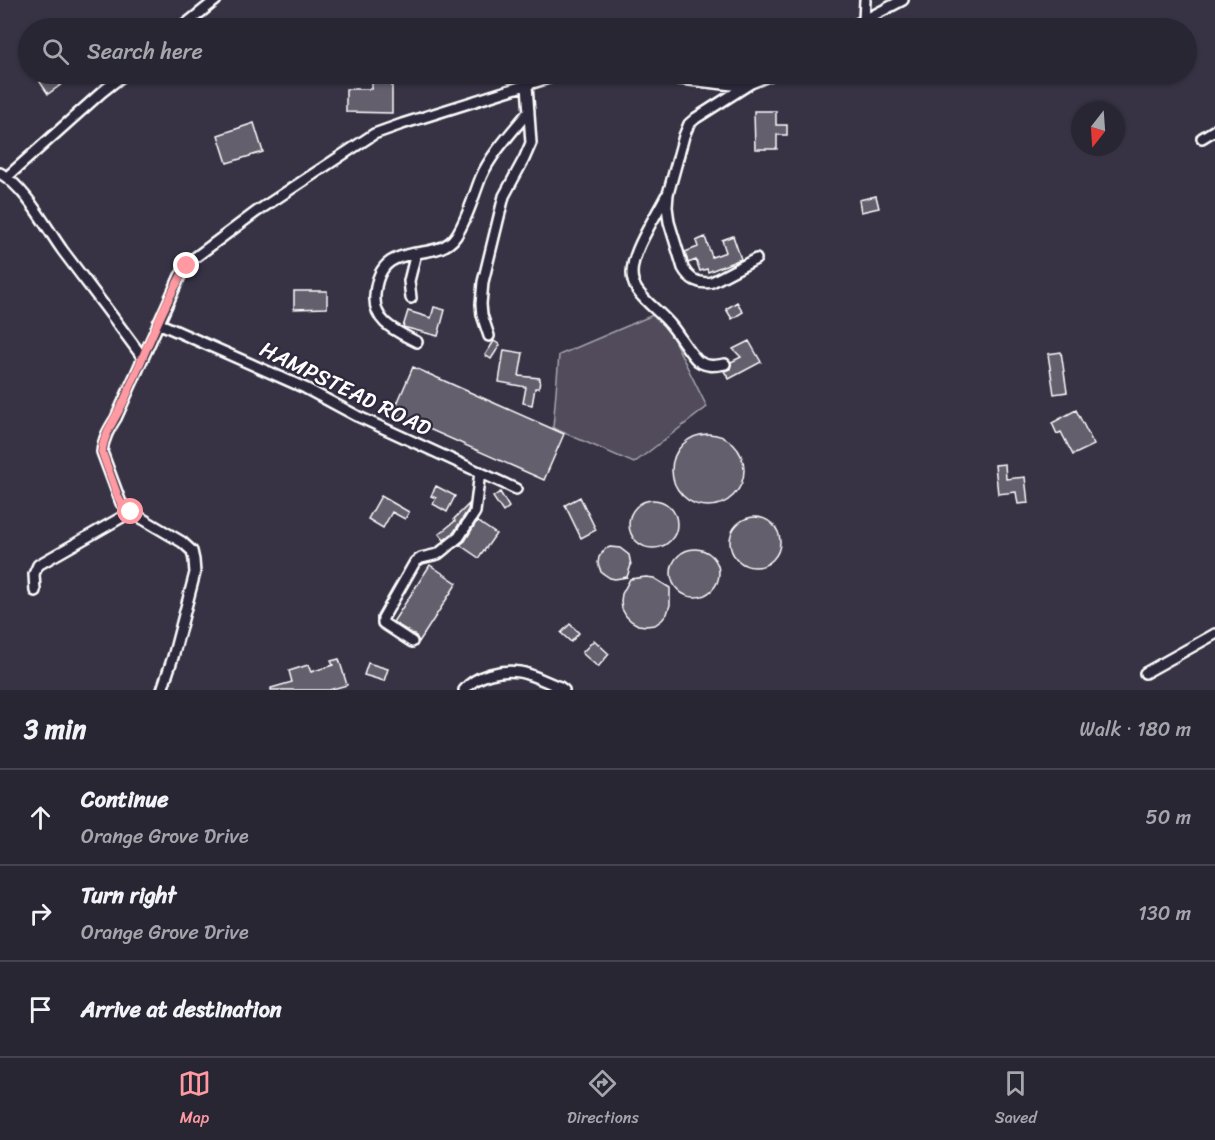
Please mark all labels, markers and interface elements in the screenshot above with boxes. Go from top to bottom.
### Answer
search box [18,18,1197,84]
text: Search here [87,32,203,71]
icon: search [39,35,72,68]
north arrow [1071,102,1125,156]
route end [173,252,199,278]
street label: HAMPSTEAD ROAD [253,330,439,447]
route start [117,498,143,524]
text: 3 min [24,706,86,752]
text: Walk · 180 m [1080,712,1191,747]
text: Continue [81,780,169,819]
text: 50 m [1146,800,1191,835]
icon: ahead [24,801,57,834]
text: Orange Grove Drive [81,819,249,854]
text: Turn right [81,876,176,915]
text: 130 m [1138,896,1191,931]
icon: right [24,897,57,930]
text: Orange Grove Drive [81,915,249,950]
text: Arrive at destination [81,990,282,1029]
icon: arrive [24,993,57,1026]
tab: Map [178,1067,211,1132]
tab: Directions [567,1067,639,1132]
tab: Saved [995,1067,1037,1132]

